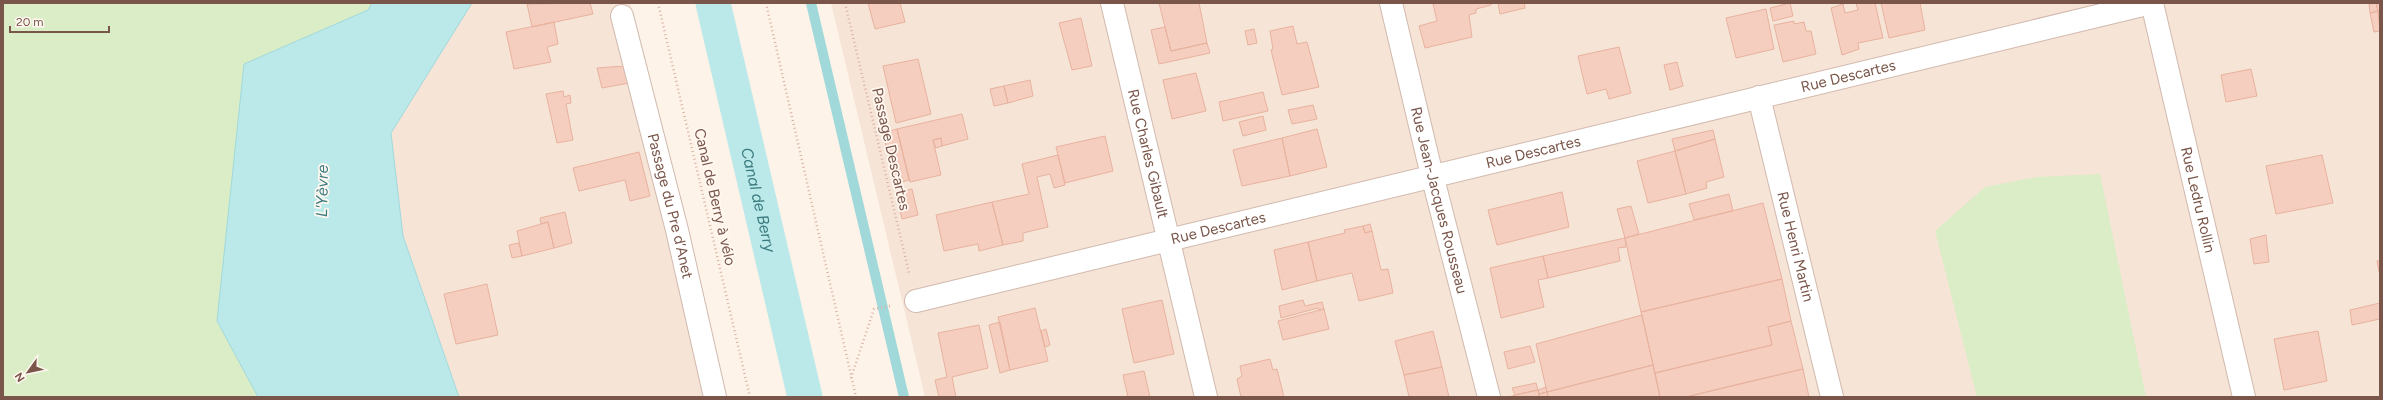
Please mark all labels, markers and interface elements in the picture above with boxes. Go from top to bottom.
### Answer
scale bar [10,8,109,34]
text: 20 m [16,15,44,29]
street label: Rue Descartes [1799,56,1897,96]
street label: Passage Descartes [868,86,914,212]
street label: Rue Charles Gibault [1124,87,1172,221]
street label: Rue Jean-Jacques Rousseau [1407,105,1471,296]
street label: Canal de Berry à vélo [690,127,740,268]
street label: Passage du Pre d’Anet [644,131,697,281]
street label: Rue Descartes [1484,132,1583,172]
street label: Rue Ledru Rollin [2177,145,2219,254]
water label: Canal de Berry [738,146,780,254]
water label: L'Yèvre [312,164,332,217]
street label: Rue Henri Martin [1773,190,1817,304]
street label: Rue Descartes [1169,208,1268,248]
north arrow [8,352,48,392]
text: N [12,370,28,384]

